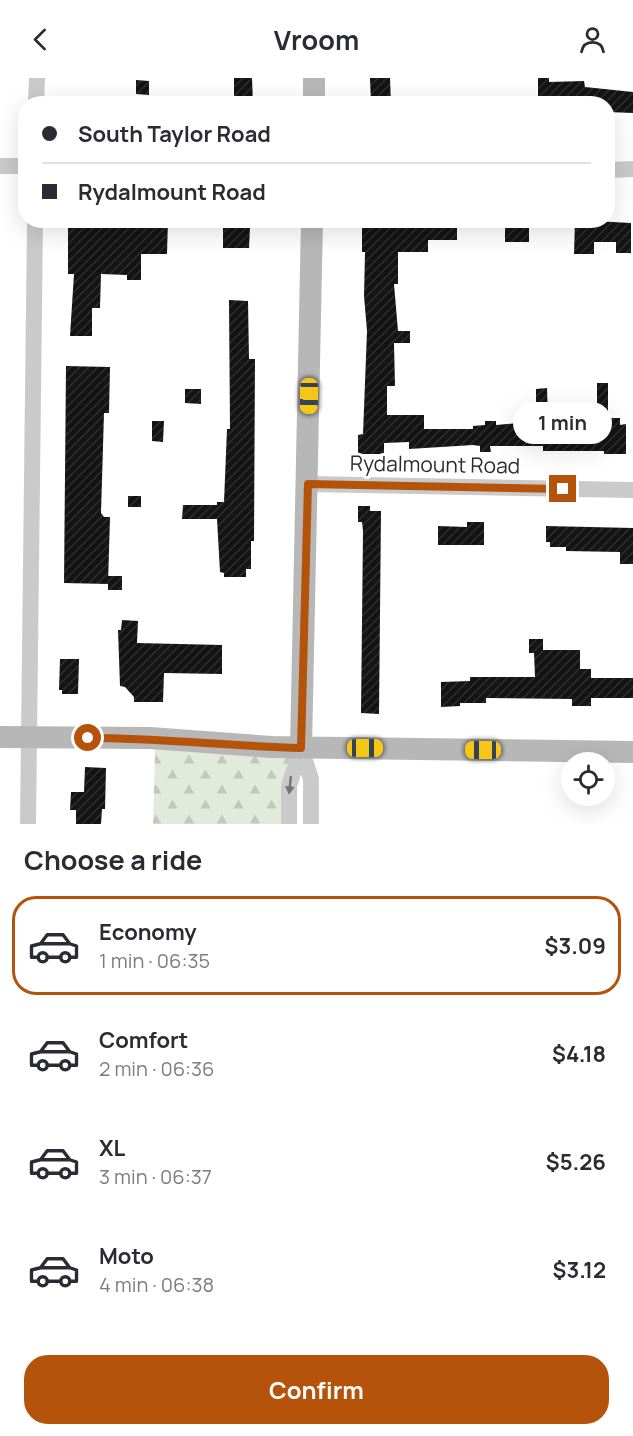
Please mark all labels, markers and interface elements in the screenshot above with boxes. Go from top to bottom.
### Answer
text: Vroom [274,21,359,58]
icon: back [24,23,57,56]
icon: person [576,23,609,56]
text: South Taylor Road [78,119,271,149]
text: Rydalmount Road [78,177,266,207]
car [300,378,318,414]
callout: 1 min [514,402,612,444]
text: 1 min [538,409,587,436]
street label: Rydalmount Road [350,449,520,479]
route end [549,475,576,502]
route start [74,724,101,751]
car [347,739,383,757]
car [465,741,501,759]
map controls [561,752,615,806]
button: locate [561,752,615,806]
one-way arrow [285,775,294,794]
text: Choose a ride [24,841,202,878]
text: Economy [99,917,197,947]
icon: car [27,919,81,973]
text: $3.09 [545,931,606,961]
text: 1 min · 06:35 [99,947,210,974]
text: Comfort [99,1025,188,1055]
icon: car [27,1027,81,1081]
text: $4.18 [552,1039,606,1069]
text: 2 min · 06:36 [99,1055,215,1082]
text: XL [99,1133,125,1163]
icon: car [27,1135,81,1189]
text: $5.26 [546,1147,606,1177]
text: 3 min · 06:37 [99,1163,212,1190]
text: Moto [99,1241,154,1271]
icon: car [27,1243,81,1297]
text: $3.12 [553,1255,606,1285]
text: 4 min · 06:38 [99,1271,214,1298]
button: Confirm [24,1355,609,1424]

